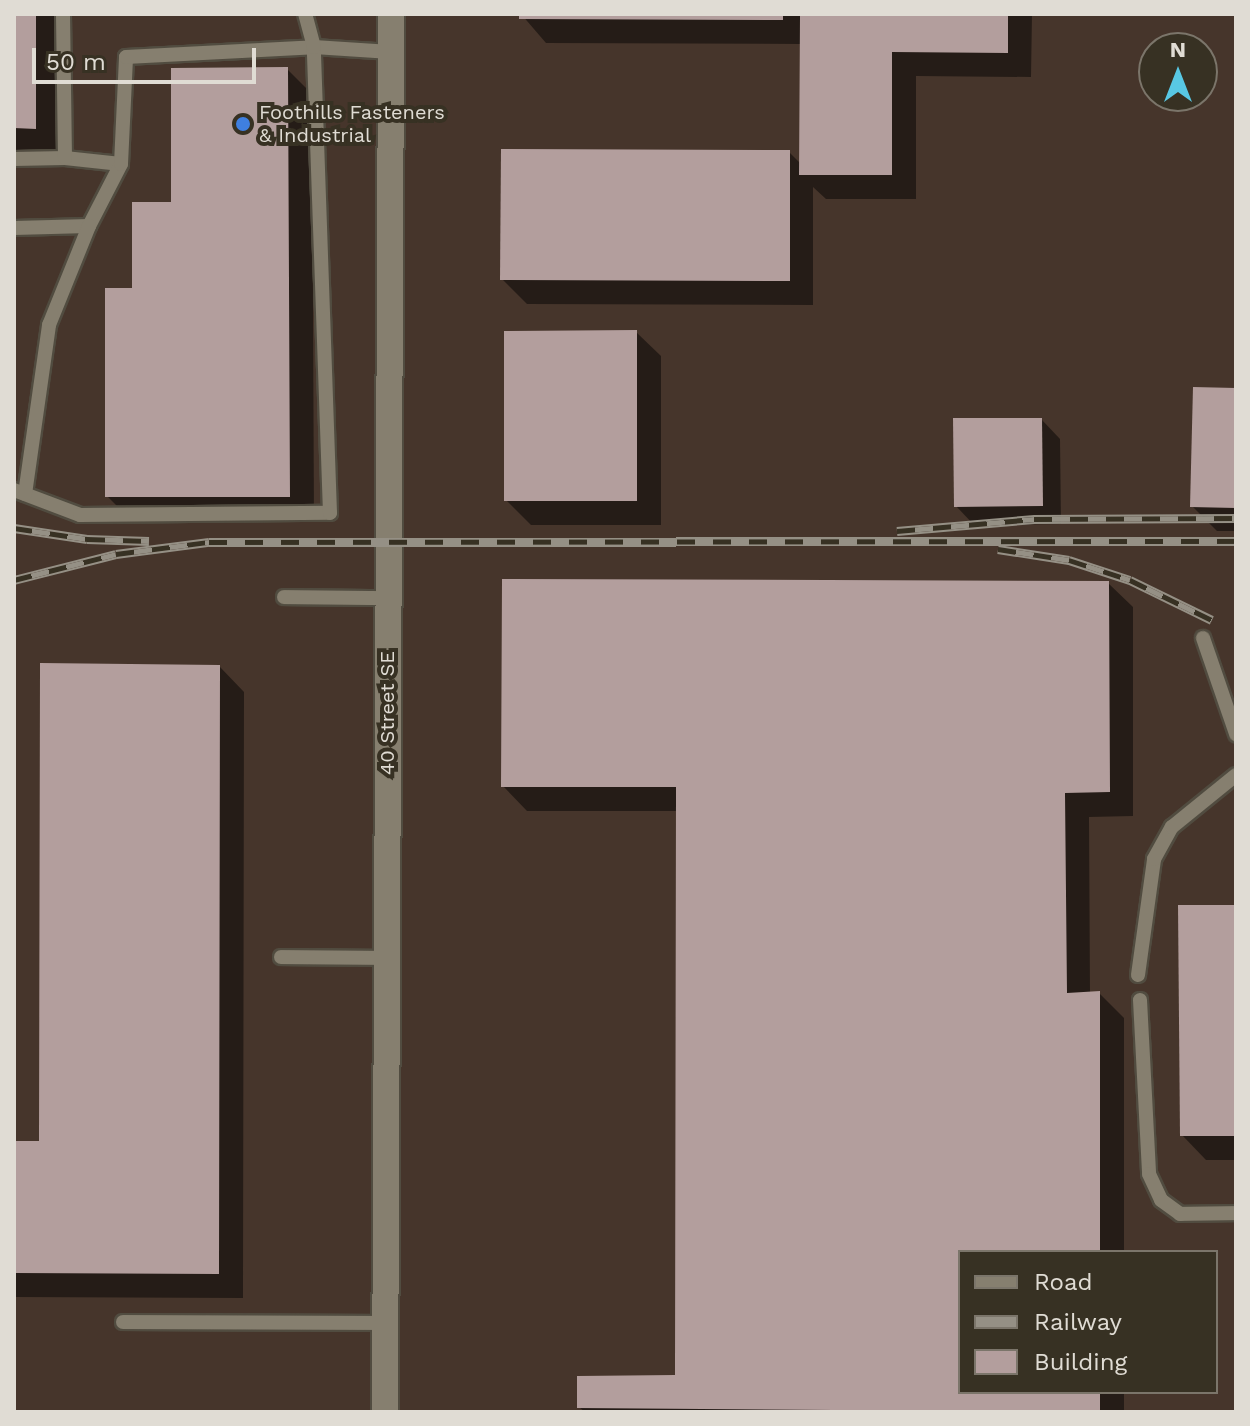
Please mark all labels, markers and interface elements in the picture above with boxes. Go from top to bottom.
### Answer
scale bar [36,32,260,82]
north arrow [1138,32,1218,112]
text: N [1170,37,1186,62]
text: 50 m [46,48,106,76]
place label: Foothills Fasteners & Industrial [259,100,445,147]
marker: Foothills Fasteners & Industrial [234,115,252,133]
street label: 40 Street SE [375,651,399,775]
legend [958,1250,1218,1394]
text: Road [1034,1268,1093,1296]
text: Railway [1034,1308,1122,1336]
text: Building [1034,1348,1127,1376]

